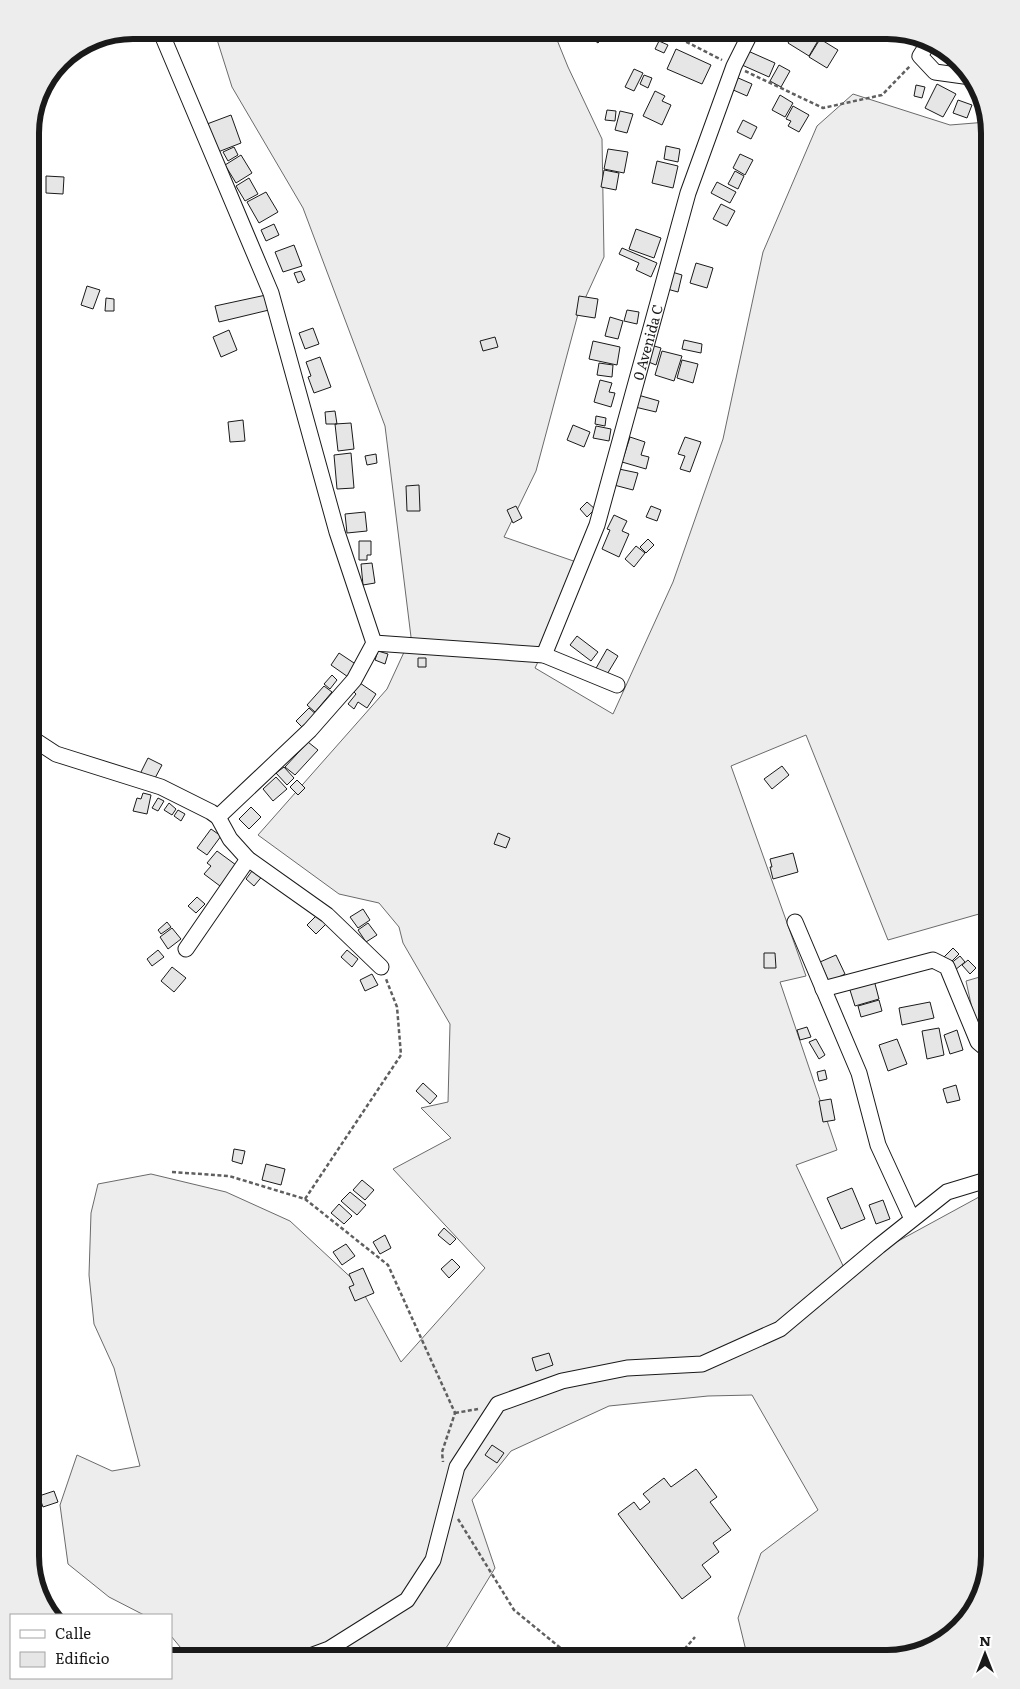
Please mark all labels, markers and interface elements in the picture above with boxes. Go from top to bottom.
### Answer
street label: 0 Avenida C [627,302,667,382]
legend [10,1614,172,1679]
text: Calle [55,1621,91,1644]
north arrow [960,1629,1010,1679]
text: N [979,1630,991,1650]
text: Edificio [55,1646,110,1669]

